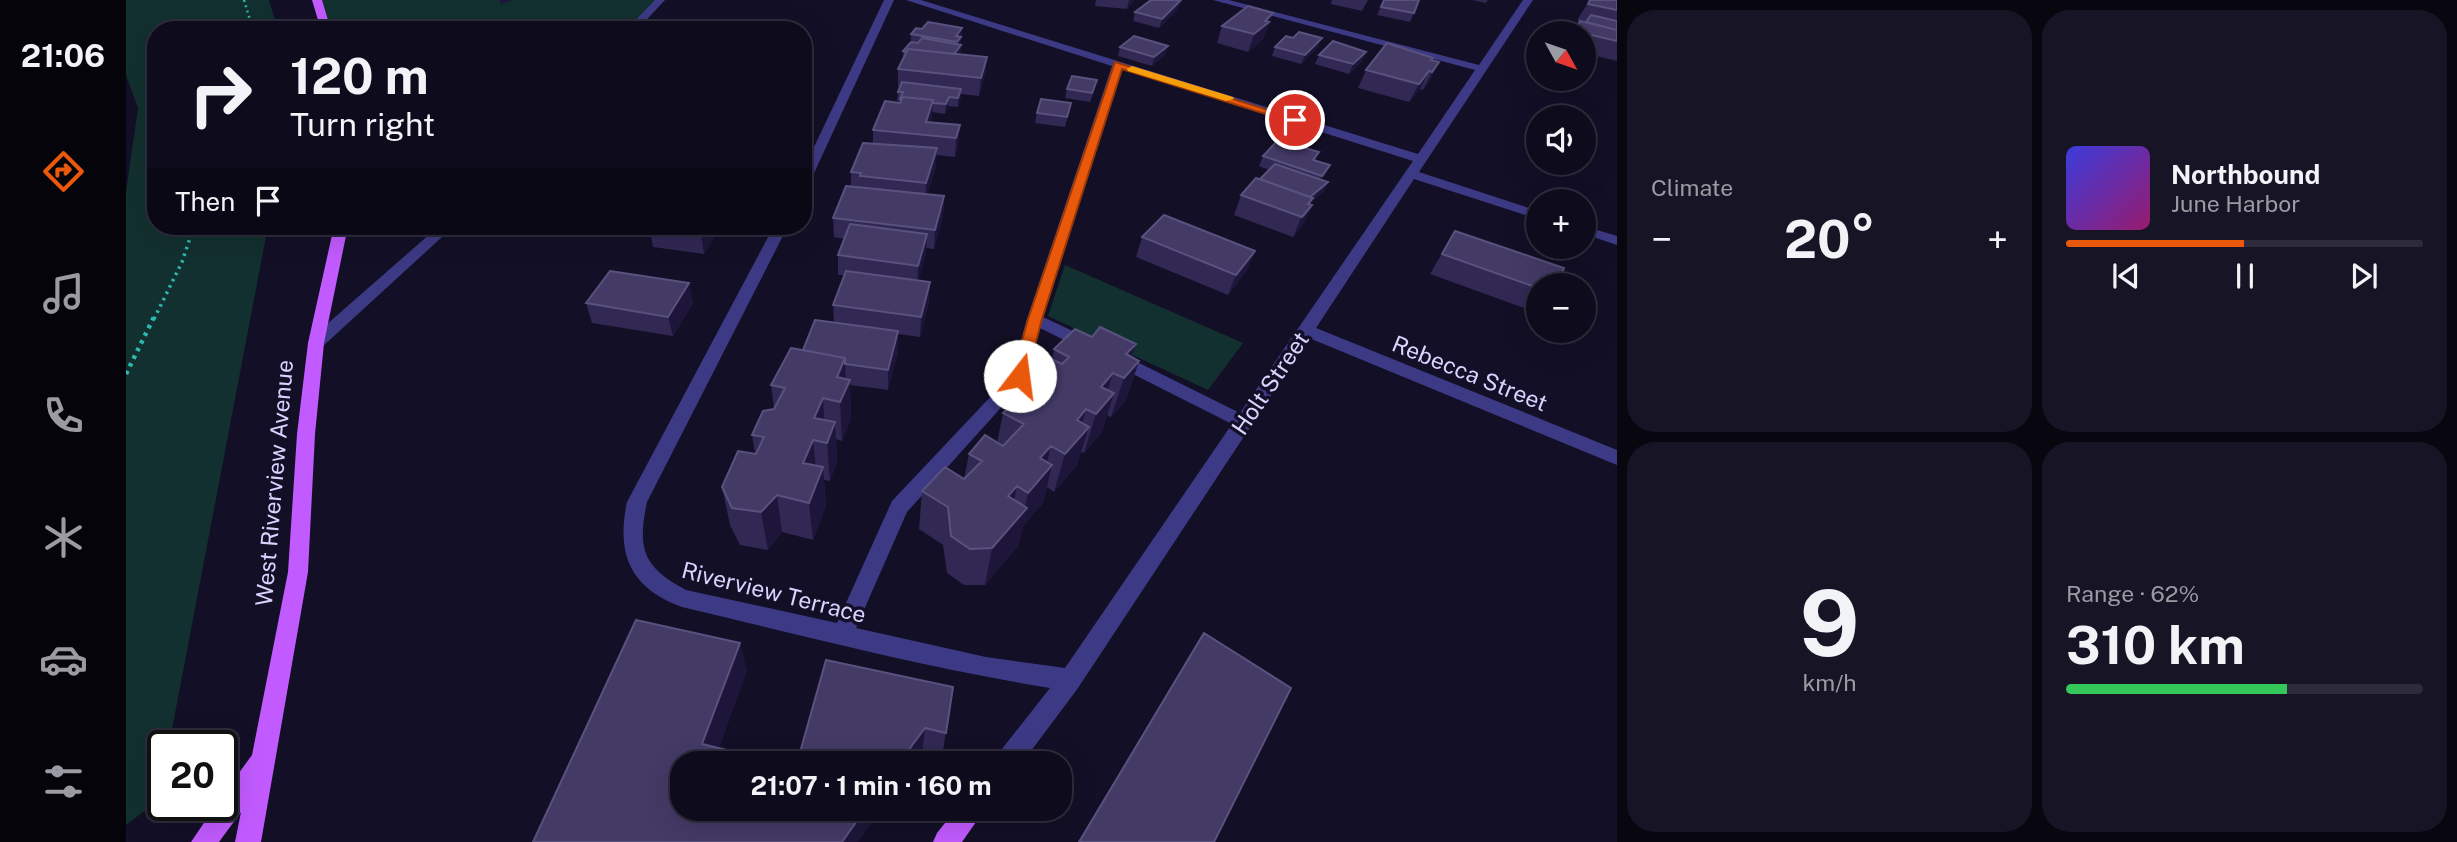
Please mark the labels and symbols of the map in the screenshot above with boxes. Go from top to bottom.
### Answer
north arrow [1526,21,1596,91]
pin [1265,90,1325,150]
street label: Holt Street [1226,326,1314,440]
street label: Rebecca Street [1388,330,1552,416]
position arrow [983,339,1057,413]
street label: West Riverview Avenue [250,359,298,607]
street label: Riverview Terrace [679,556,869,628]
speed limit sign: 20 [147,730,238,821]

